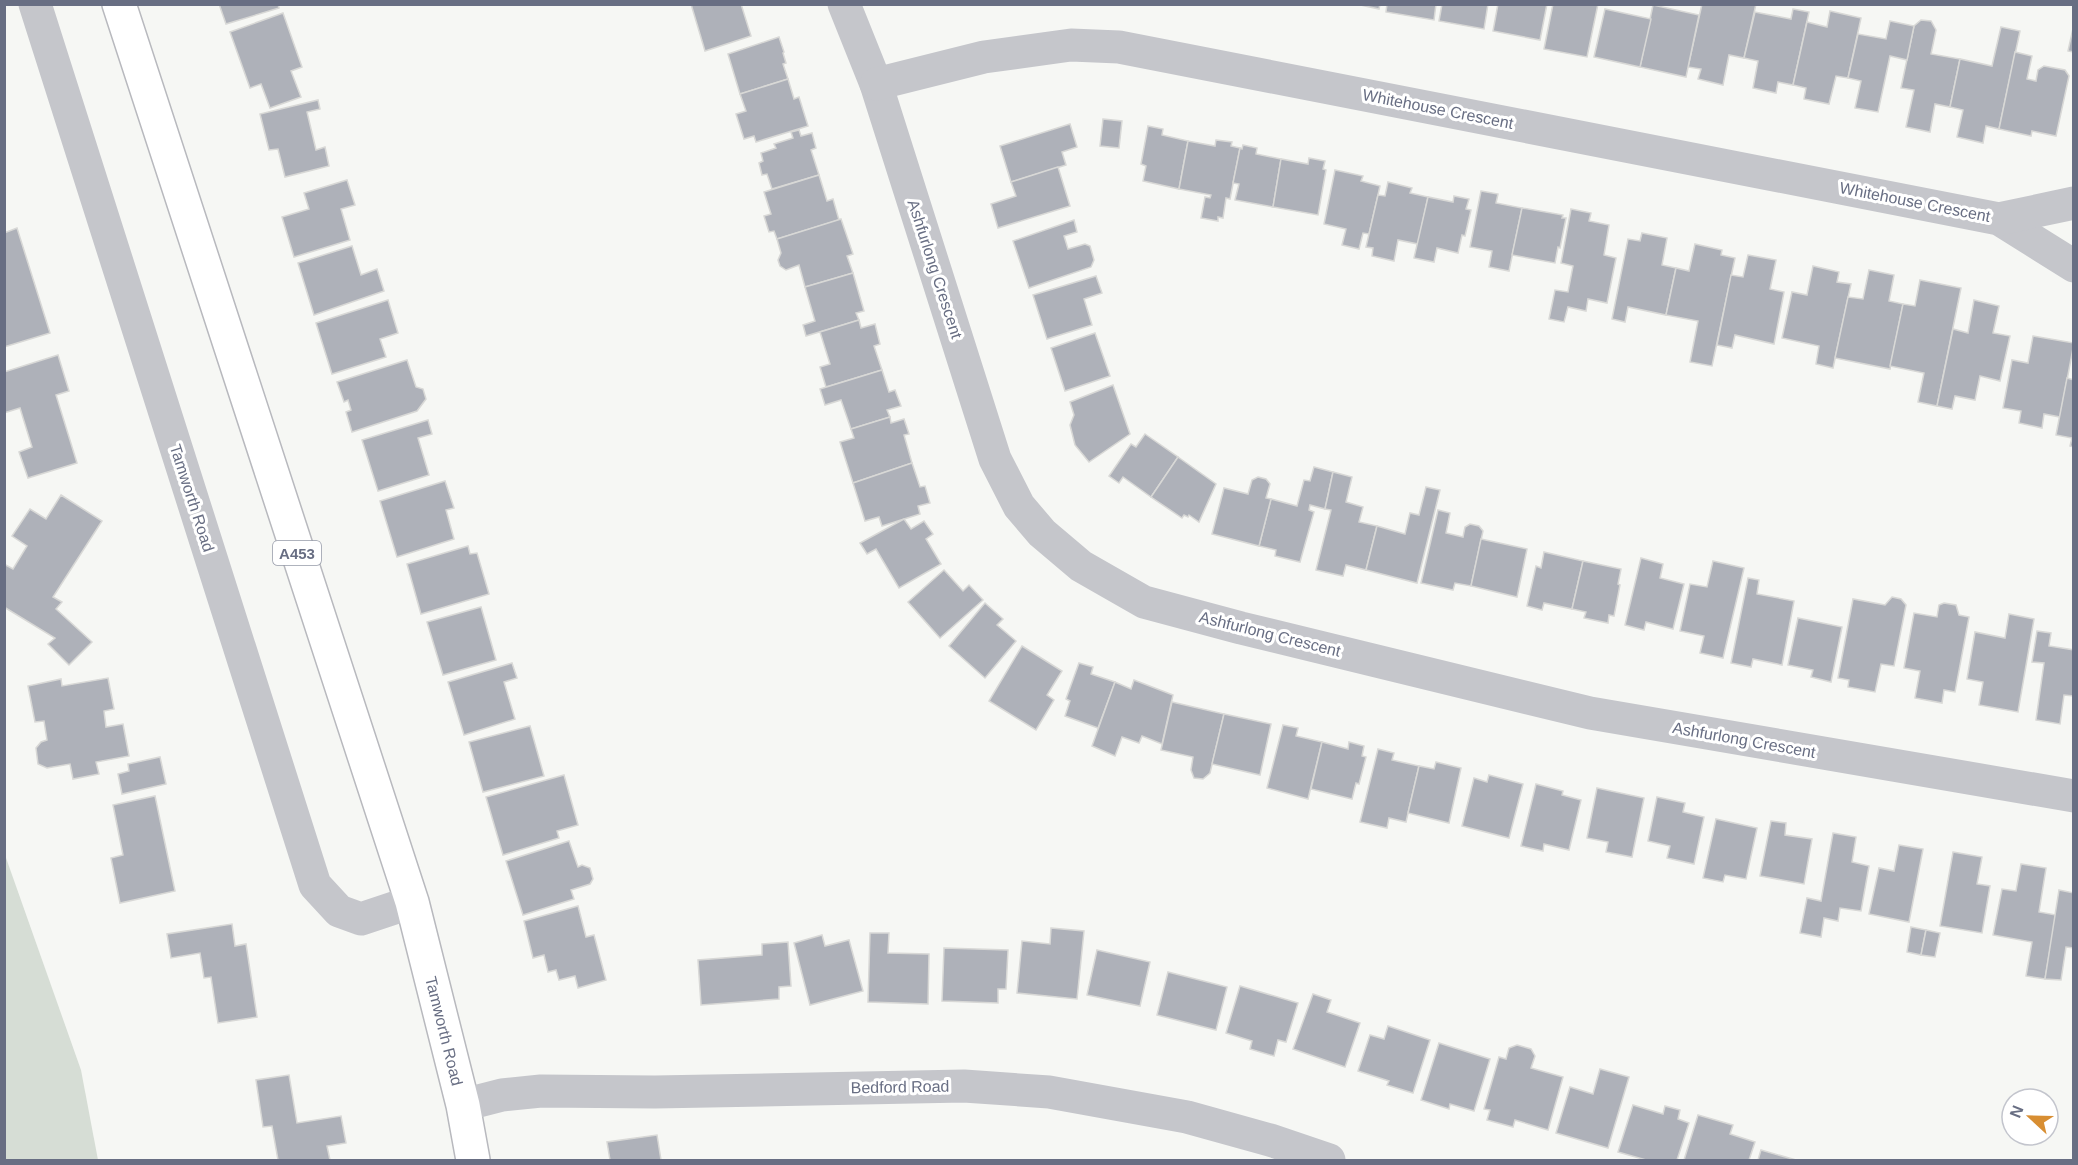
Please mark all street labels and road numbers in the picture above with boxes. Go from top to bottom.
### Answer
street label: Whitehouse Crescent [1361,86,1515,132]
street label: Whitehouse Crescent [1838,179,1992,225]
street label: Ashfurlong Crescent [905,197,966,341]
street label: Tamworth Road [167,442,217,554]
road number: A453 [273,541,321,565]
street label: Ashfurlong Crescent [1198,608,1343,660]
street label: Ashfurlong Crescent [1671,719,1817,761]
street label: Tamworth Road [422,975,466,1087]
street label: Bedford Road [850,1078,950,1096]

